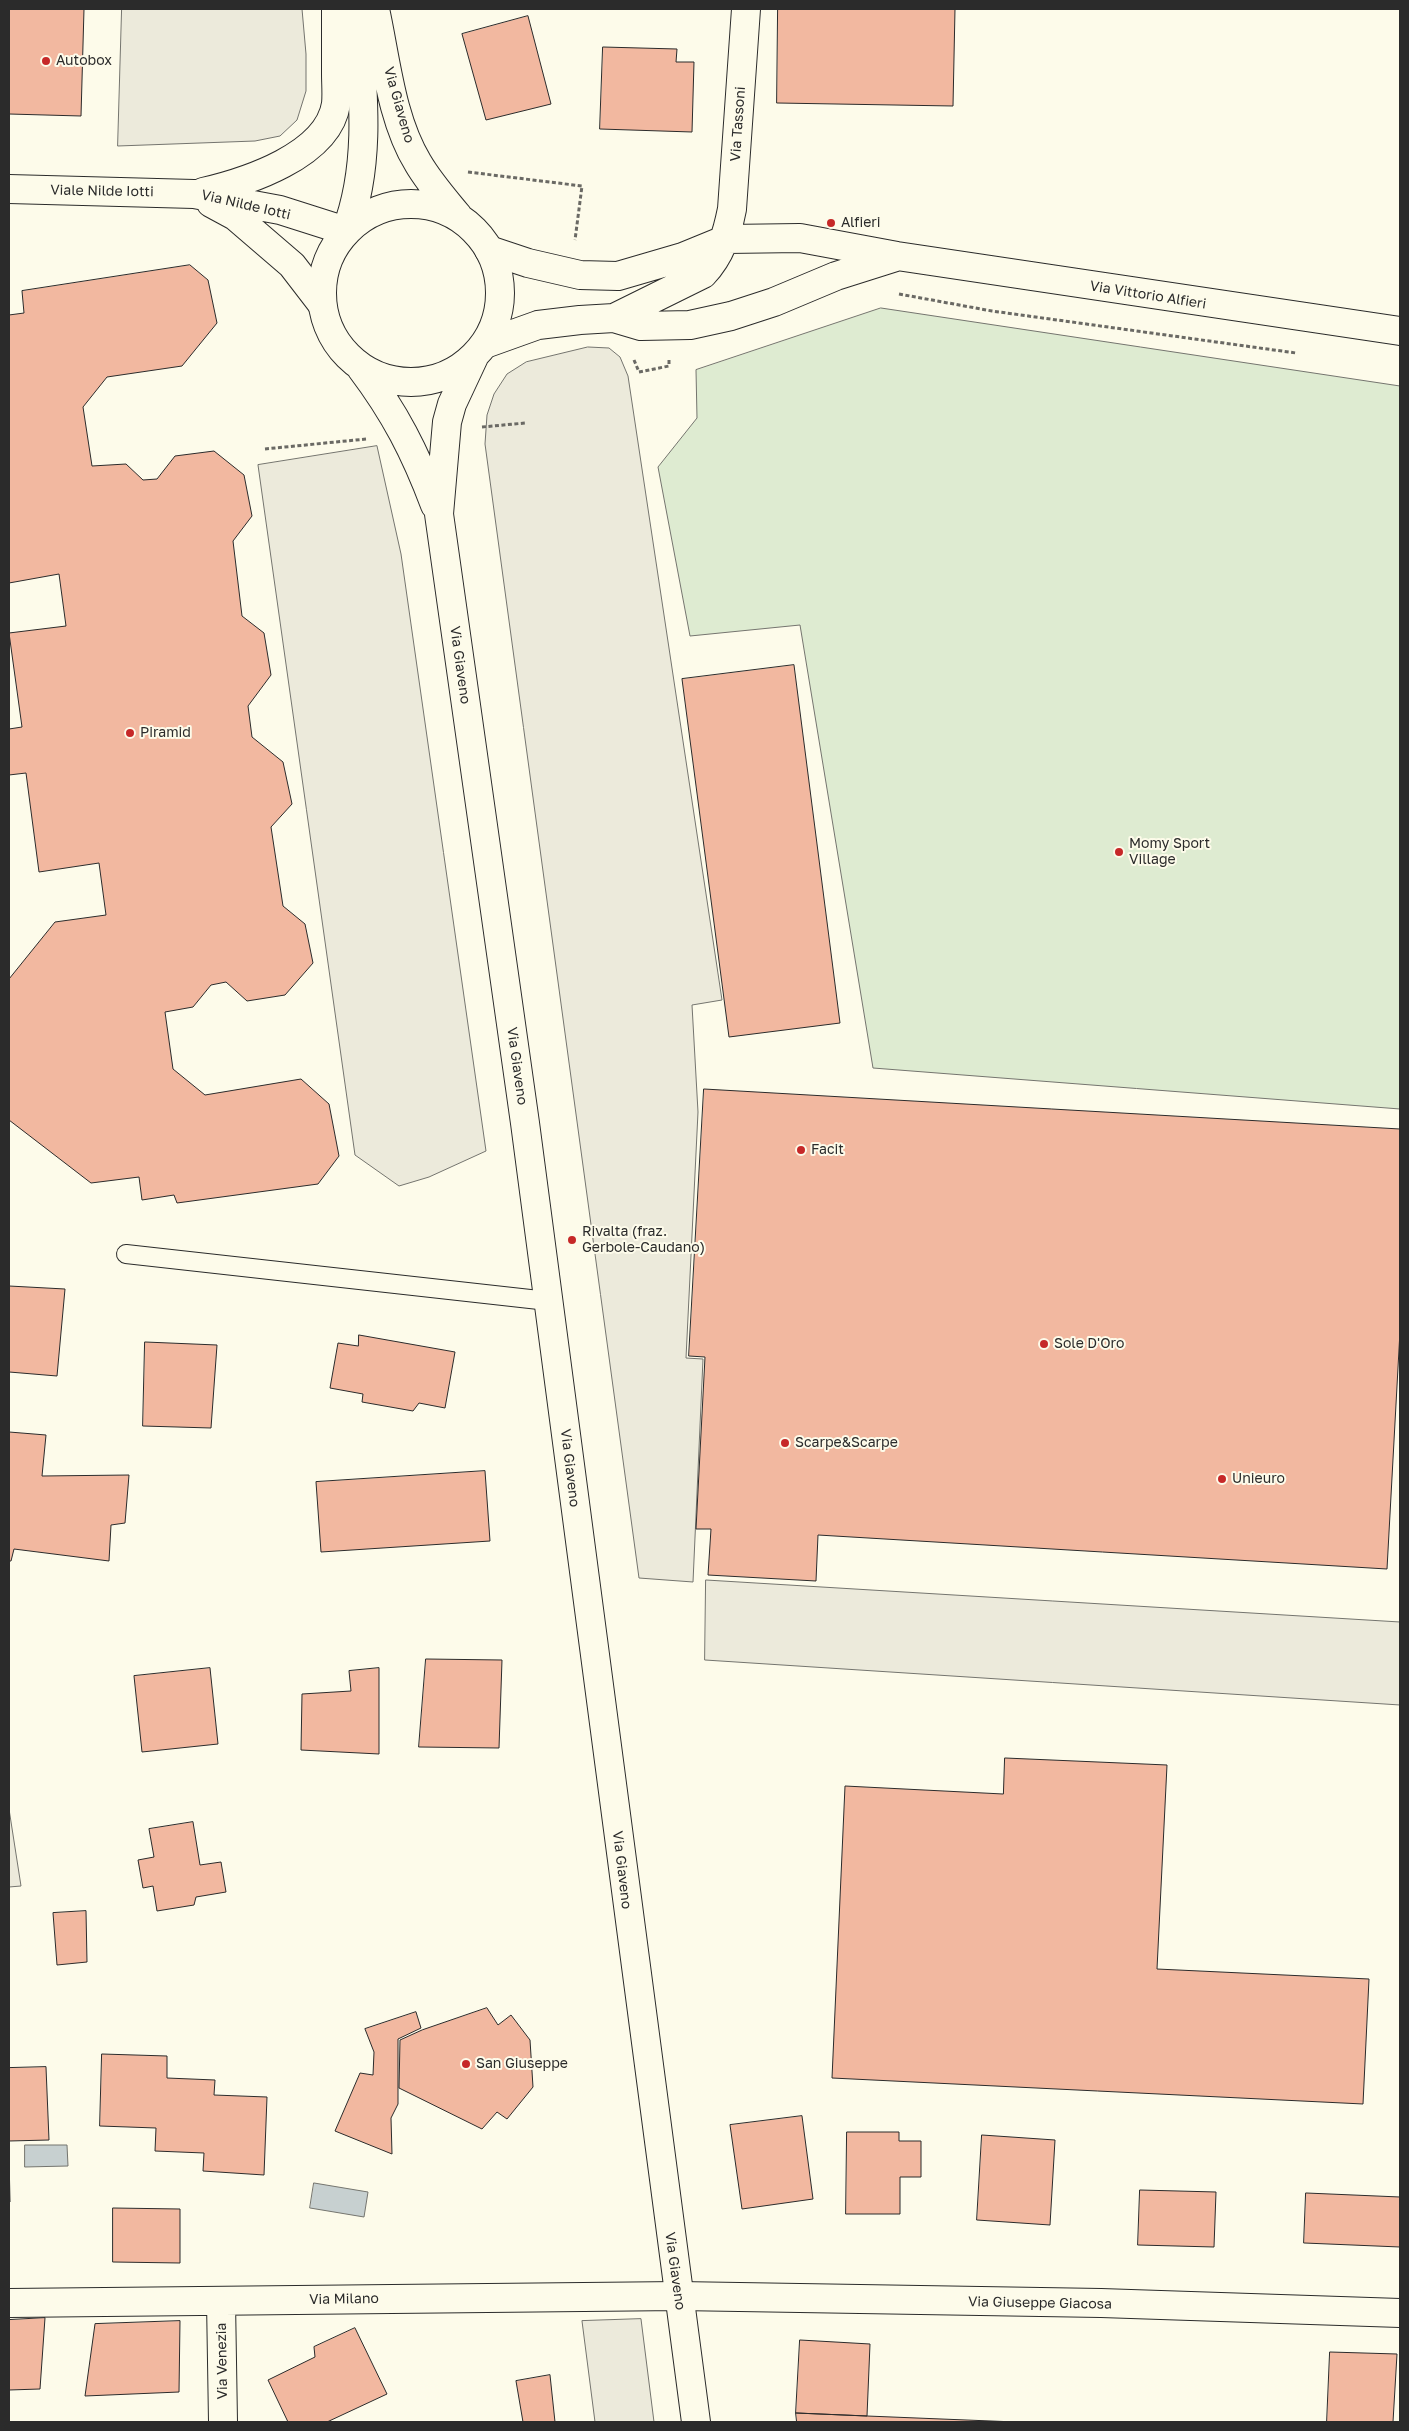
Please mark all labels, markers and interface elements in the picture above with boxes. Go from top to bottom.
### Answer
place label: Autobox [56,53,112,69]
marker: Autobox [40,55,52,67]
street label: Via Giaveno [380,65,418,145]
street label: Via Tassoni [727,86,749,162]
street label: Viale Nilde Iotti [50,182,154,200]
street label: Via Nilde Iotti [200,187,292,223]
place label: Alfieri [841,215,880,231]
marker: Alfieri [825,217,837,229]
street label: Via Vittorio Alfieri [1089,277,1207,313]
street label: Via Giaveno [446,625,474,705]
place label: Piramid [140,725,191,741]
marker: Piramid [124,727,136,739]
place label: Momy Sport Village [1129,836,1210,869]
marker: Momy Sport Village [1113,846,1125,858]
street label: Via Giaveno [503,1026,531,1106]
place label: Facit [811,1142,844,1158]
marker: Facit [795,1144,807,1156]
place label: Rivalta (fraz. Gerbole-Caudano) [582,1224,705,1256]
marker: Rivalta (fraz. Gerbole-Caudano) [566,1234,578,1246]
place label: Sole D'Oro [1054,1336,1124,1352]
marker: Sole D'Oro [1038,1338,1050,1350]
street label: Via Giaveno [557,1428,583,1508]
place label: Scarpe&Scarpe [795,1435,898,1451]
marker: Scarpe&Scarpe [779,1437,791,1449]
place label: Unieuro [1232,1471,1285,1487]
marker: Unieuro [1216,1473,1228,1485]
street label: Via Giaveno [609,1830,635,1910]
place label: San Giuseppe [476,2056,568,2072]
marker: San Giuseppe [460,2058,472,2070]
street label: Via Giaveno [661,2231,689,2311]
street label: Via Milano [309,2290,379,2308]
street label: Via Giuseppe Giacosa [968,2293,1112,2313]
street label: Via Venezia [213,2322,231,2400]

